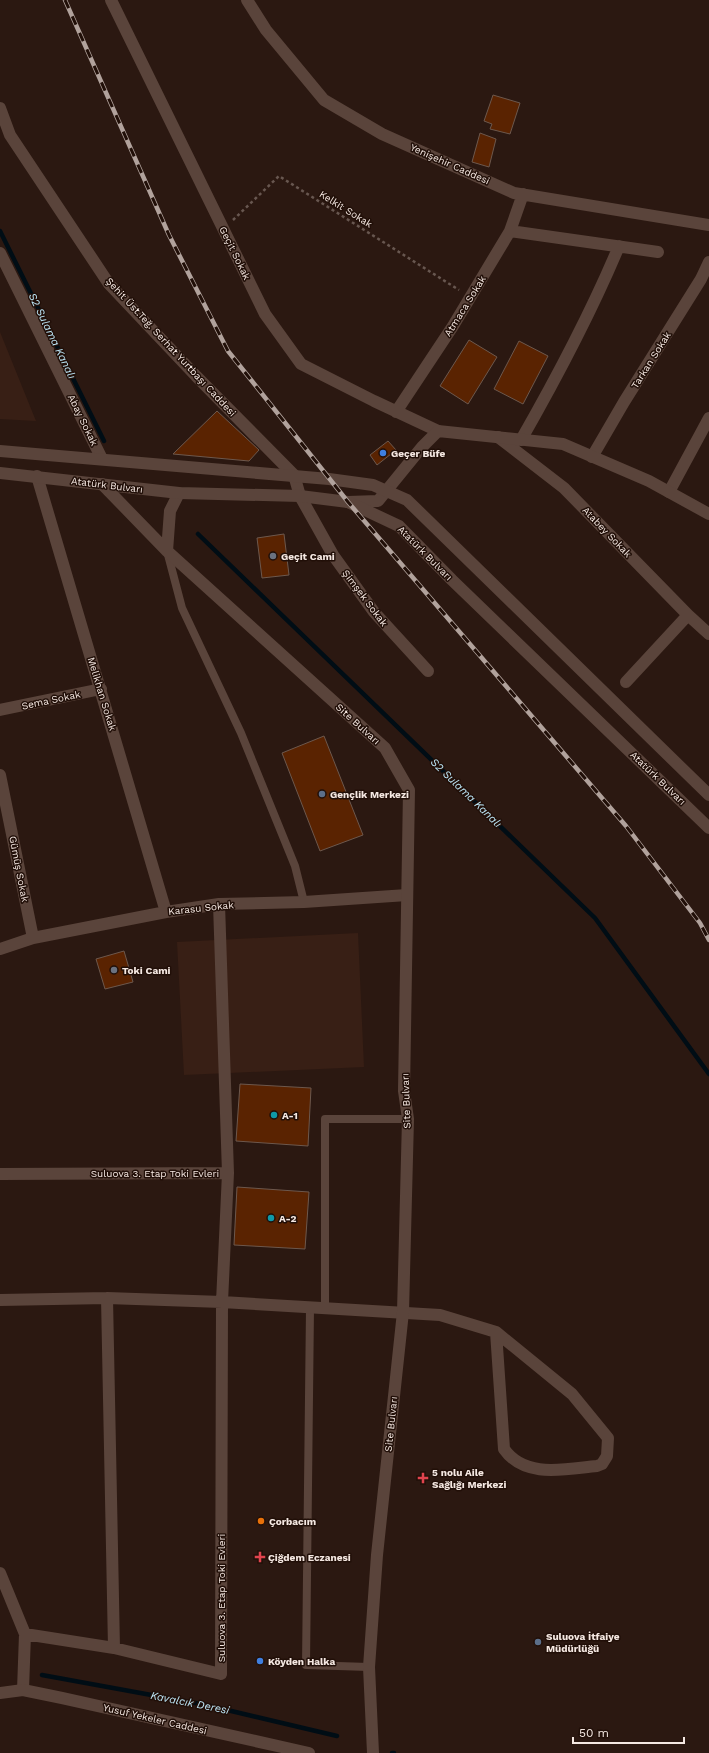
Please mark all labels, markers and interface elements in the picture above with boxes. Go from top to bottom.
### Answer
street label: Yenişehir Caddesi [409,142,491,186]
street label: Kelkit Sokak [318,188,375,230]
street label: Geçit Sokak [217,224,253,282]
street label: Atmaca Sokak [442,273,488,338]
street label: Şehit Üst.Teğ. Serhat Yurtbaşı Caddesi [104,275,238,419]
water label: S2 Sulama Kanalı [26,291,79,381]
street label: Tarkan Sokak [629,329,673,390]
street label: Abay Sokak [66,392,100,448]
marker: Geçer Büfe [378,448,388,458]
place label: Geçer Büfe [391,448,446,459]
street label: Atatürk Bulvarı [70,475,144,495]
street label: Atabey Sokak [580,505,634,560]
street label: Atatürk Bulvarı [396,524,454,582]
marker: Geçit Cami [268,551,278,561]
place label: Geçit Cami [281,551,335,562]
street label: Şimşek Sokak [340,568,390,629]
street label: Melikhan Sokak [86,656,119,732]
street label: Sema Sokak [21,688,82,712]
street label: Site Bulvarı [334,701,382,747]
street label: Atatürk Bulvarı [628,749,688,807]
water label: S2 Sulama Kanalı [428,756,504,830]
marker: Gençlik Merkezi [317,789,327,799]
place label: Gençlik Merkezi [330,789,409,800]
street label: Gümüş Sokak [7,835,31,903]
street label: Karasu Sokak [168,899,235,917]
marker: Toki Cami [109,965,119,975]
place label: Toki Cami [122,965,171,976]
street label: Site Bulvarı [400,1073,412,1129]
marker: A-1 [269,1110,279,1120]
place label: A-1 [282,1110,298,1121]
street label: Suluova 3. Etap Toki Evleri [91,1168,219,1179]
marker: A-2 [266,1213,276,1223]
place label: A-2 [279,1213,296,1224]
street label: Site Bulvarı [383,1396,399,1452]
place label: 5 nolu Aile Sağlığı Merkezi [432,1467,506,1490]
marker: 5 nolu Aile Sağlığı Merkezi [417,1472,429,1484]
marker: Çorbacım [256,1516,266,1526]
place label: Çorbacım [269,1516,316,1527]
street label: Suluova 3. Etap Toki Evleri [216,1534,227,1662]
marker: Çiğdem Eczanesi [255,1552,265,1562]
place label: Çiğdem Eczanesi [268,1552,351,1563]
place label: Suluova İtfaiye Müdürlüğü [546,1631,620,1654]
marker: Suluova İtfaiye Müdürlüğü [533,1637,543,1647]
marker: Köyden Halka [255,1656,265,1666]
place label: Köyden Halka [268,1656,336,1667]
water label: Kavalcık Deresi [149,1689,232,1717]
street label: Yusuf Yekeler Caddesi [102,1702,208,1736]
scale bar [573,1719,684,1745]
text: 50 m [579,1726,609,1740]

